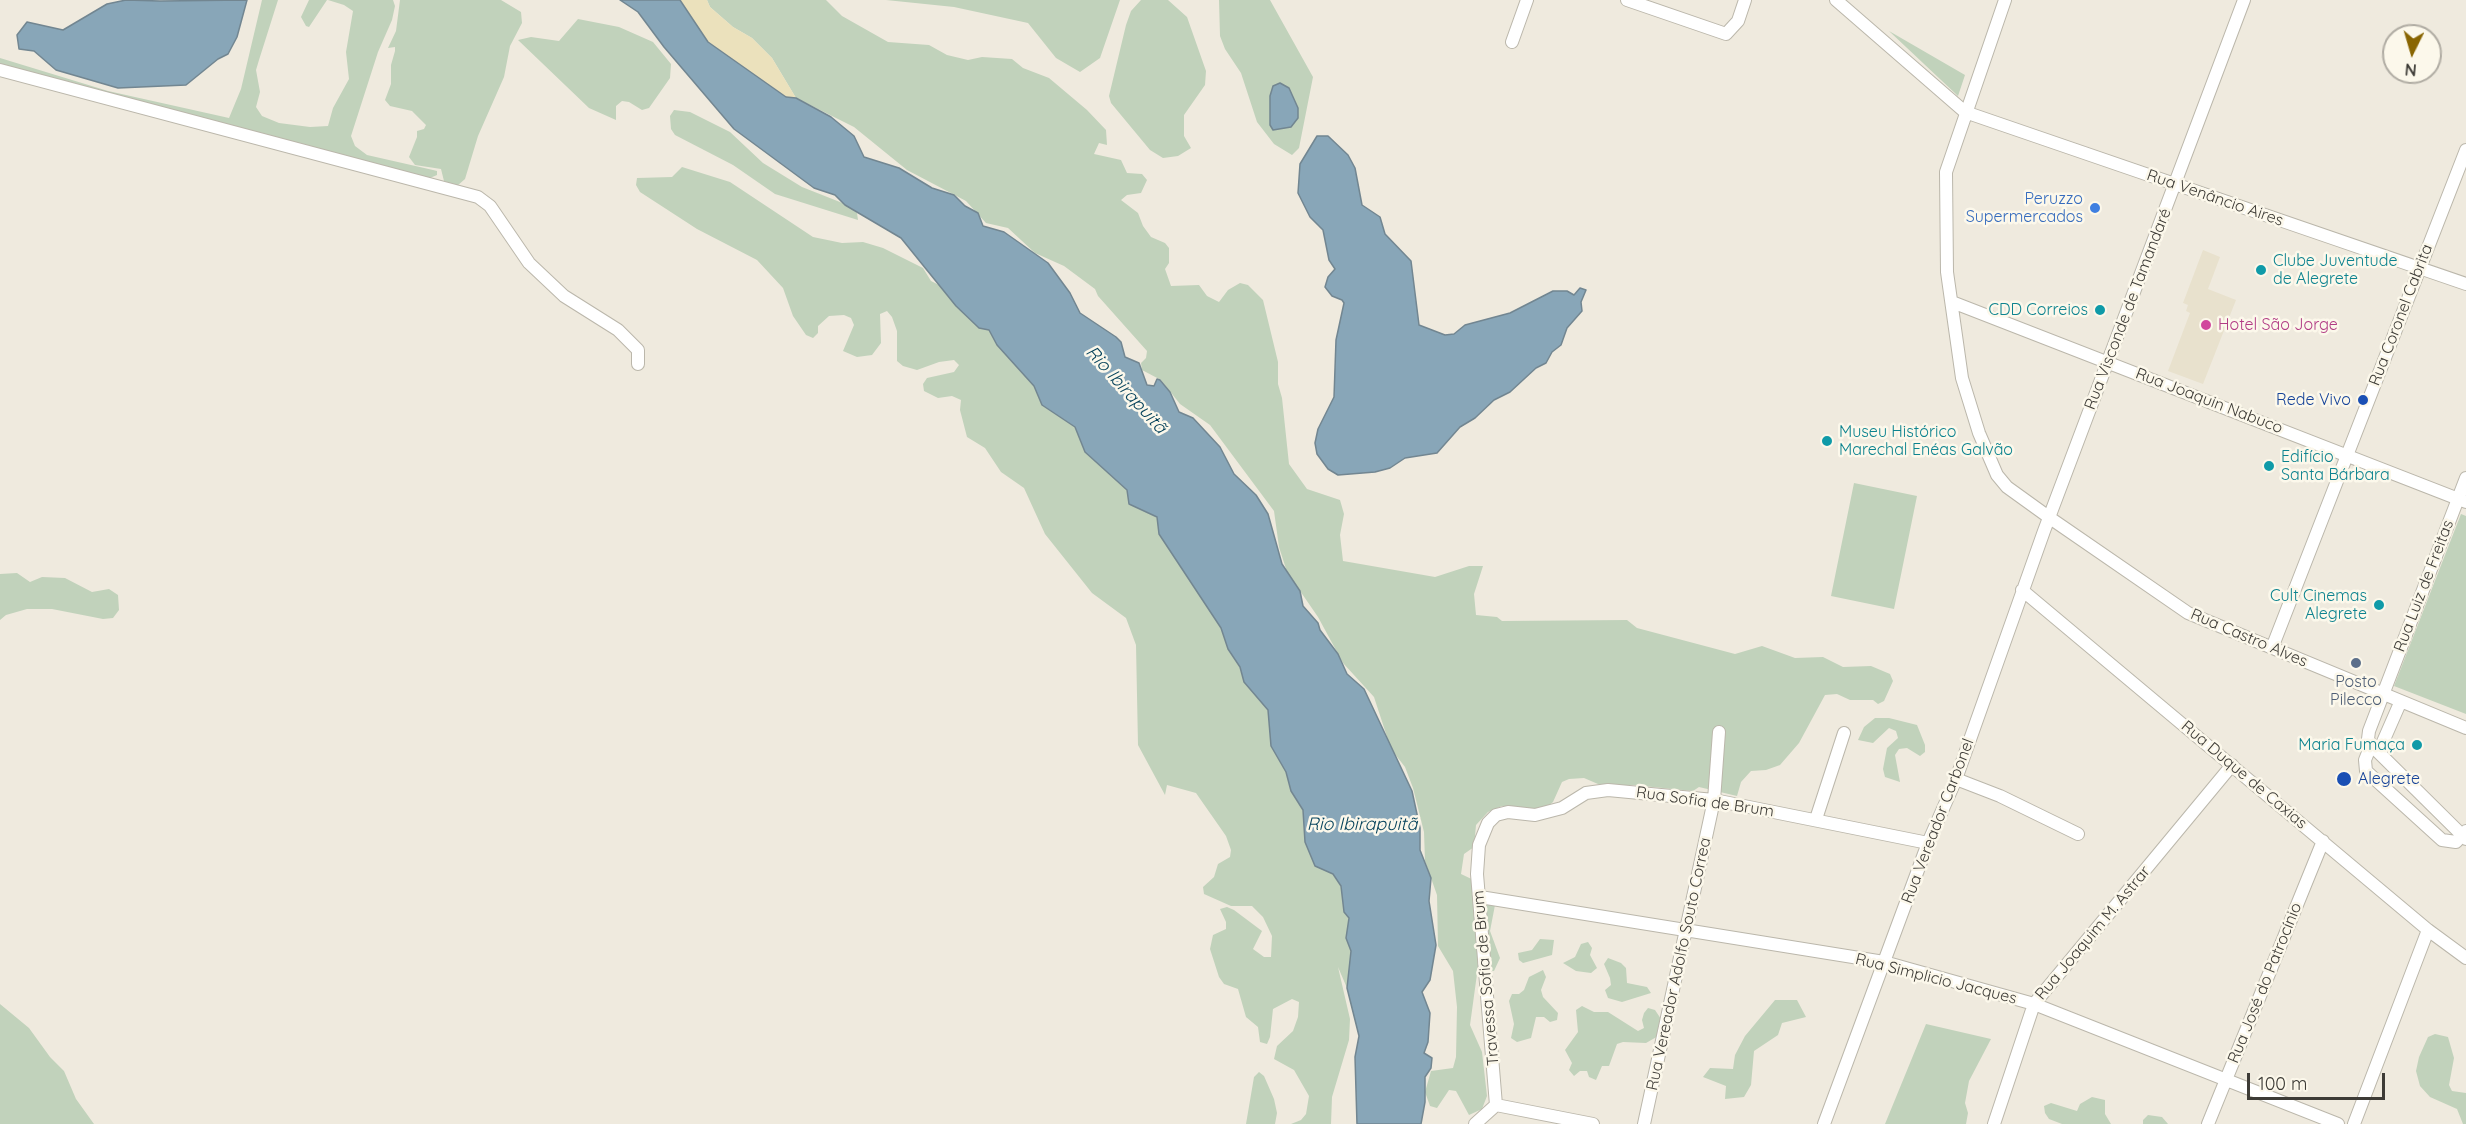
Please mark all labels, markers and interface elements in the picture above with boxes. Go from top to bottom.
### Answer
north arrow [2382,24,2442,84]
text: N [2404,59,2417,80]
street label: Rua Venâncio Aires [2144,166,2286,230]
place label: Peruzzo Supermercados [1966,189,2083,227]
marker: Peruzzo Supermercados [2088,201,2102,215]
street label: Rua Visconde de Tamandaré [2081,206,2175,412]
street label: Rua Coronel Cabrita [2365,241,2437,389]
place label: Clube Juventude de Alegrete [2273,251,2397,289]
marker: Clube Juventude de Alegrete [2254,263,2268,277]
place label: CDD Correios [1988,300,2088,320]
marker: CDD Correios [2093,303,2107,317]
place label: Hotel São Jorge [2218,315,2338,335]
marker: Hotel São Jorge [2199,318,2213,332]
water label: Rio Ibirapuitã [1081,342,1171,438]
street label: Rua Joaquin Nabuco [2133,364,2285,438]
place label: Rede Vivo [2276,390,2351,410]
marker: Rede Vivo [2356,393,2370,407]
place label: Museu Histórico Marechal Enéas Galvão [1839,422,2013,460]
marker: Museu Histórico Marechal Enéas Galvão [1820,434,1834,448]
place label: Edifício Santa Bárbara [2281,447,2390,485]
marker: Edifício Santa Bárbara [2262,459,2276,473]
street label: Rua Luiz de Freitas [2390,517,2458,655]
place label: Cult Cinemas Alegrete [2270,586,2367,624]
marker: Cult Cinemas Alegrete [2372,598,2386,612]
street label: Rua Castro Alves [2188,605,2310,671]
marker: Posto Pilecco [2349,656,2363,670]
place label: Posto Pilecco [2330,672,2382,710]
street label: Rua Duque de Caxias [2177,717,2311,833]
place label: Maria Fumaça [2298,735,2405,755]
street label: Rua Vereador Carbonel [1898,736,1978,906]
marker: Maria Fumaça [2410,738,2424,752]
place label: Alegrete [2358,769,2420,789]
marker: Alegrete [2335,770,2353,788]
street label: Rua Sofia de Brum [1635,783,1775,821]
water label: Rio Ibirapuitã [1307,814,1417,836]
street label: Rua Vereador Adolfo Souto Correa [1643,836,1715,1092]
street label: Rua Joaquim M. Astrar [2031,862,2155,1004]
street label: Travessa Sofia de Brum [1469,889,1503,1067]
street label: Rua José do Patrocínio [2224,900,2306,1066]
street label: Rua Simplicio Jacques [1853,950,2019,1008]
scale bar [2250,1061,2388,1099]
text: 100 m [2258,1072,2307,1095]

